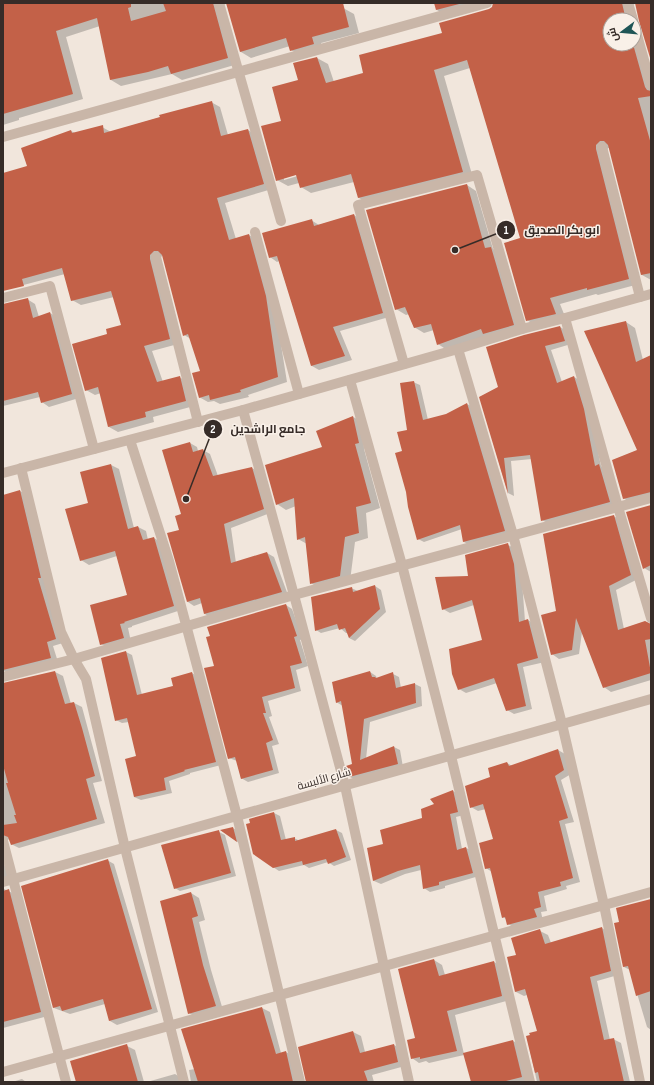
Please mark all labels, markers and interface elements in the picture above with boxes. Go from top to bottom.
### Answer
north arrow [602,12,642,52]
text: ش [605,26,621,43]
callout: ابو بكر الصديق [496,218,608,242]
text: 1 [504,223,509,238]
text: ابو بكر الصديق [524,223,600,238]
callout: جامع الراشدين [203,417,314,441]
text: 2 [210,422,216,437]
text: جامع الراشدين [230,422,306,438]
street label: شارع الألبسة [296,765,353,794]

